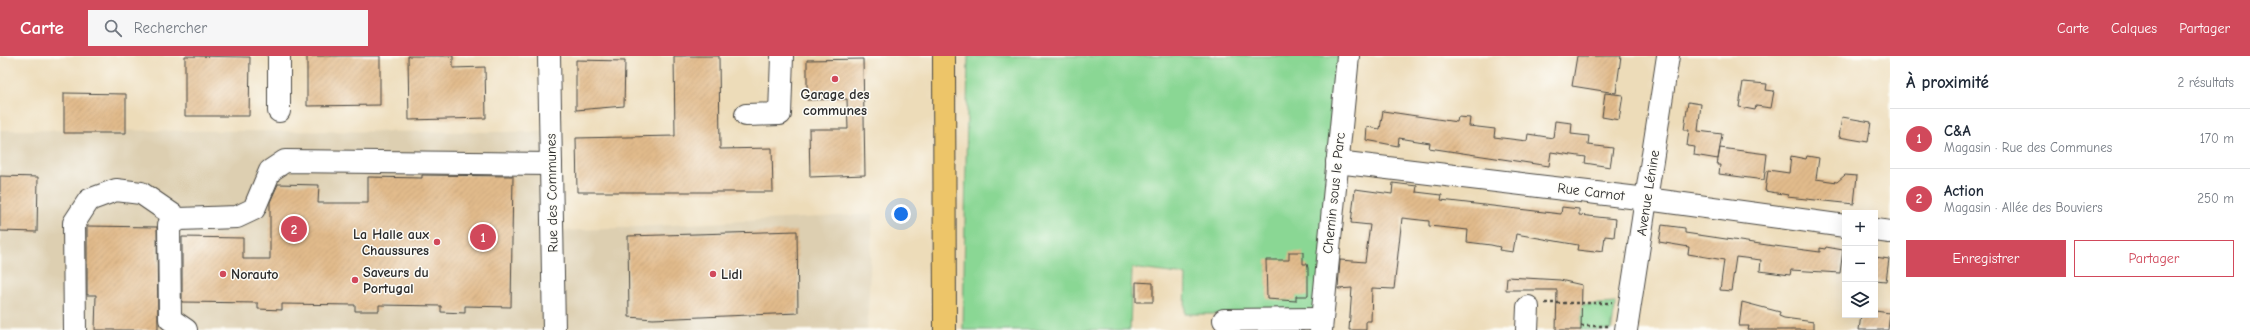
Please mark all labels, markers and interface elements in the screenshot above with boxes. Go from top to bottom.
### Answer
search box [88,10,368,46]
text: Carte [20,17,64,39]
icon: search [102,17,124,39]
text: Rechercher [134,19,207,37]
text: Carte [2057,20,2089,37]
text: Calques [2111,20,2157,37]
text: Partager [2179,20,2230,37]
text: À proximité [1906,73,1989,92]
marker: Garage des communes [830,74,840,84]
text: 2 résultats [2178,75,2234,90]
place label: Garage des communes [801,86,870,119]
text: C&A [1944,122,1971,140]
street label: Chemin sous le Parc [1319,131,1349,255]
text: 1 [1916,131,1922,146]
text: 170 m [2200,131,2234,146]
street label: Rue des Communes [542,133,562,253]
text: Magasin · Rue des Communes [1944,140,2112,155]
street label: Avenue Lénine [1633,149,1663,237]
street label: Rue Carnot [1556,179,1627,205]
text: Action [1944,182,1984,200]
text: 2 [1916,191,1922,206]
text: 250 m [2197,191,2234,206]
text: Magasin · Allée des Bouviers [1944,200,2103,215]
your location [891,204,911,224]
map controls [1842,210,1878,318]
button: + [1842,210,1878,246]
pin: 2 [281,214,307,244]
pin: 1 [470,222,496,252]
place label: La Halle aux Chaussures [353,226,429,259]
marker: La Halle aux Chaussures [432,237,442,247]
button: Enregistrer [1906,240,2066,277]
button: Partager [2074,240,2234,277]
button: − [1842,246,1878,282]
place label: Saveurs du Portugal [363,264,429,297]
place label: Norauto [231,266,278,283]
place label: Lidl [721,266,742,283]
marker: Norauto [218,269,228,279]
marker: Lidl [708,269,718,279]
marker: Saveurs du Portugal [350,275,360,285]
button: layers [1842,282,1878,318]

